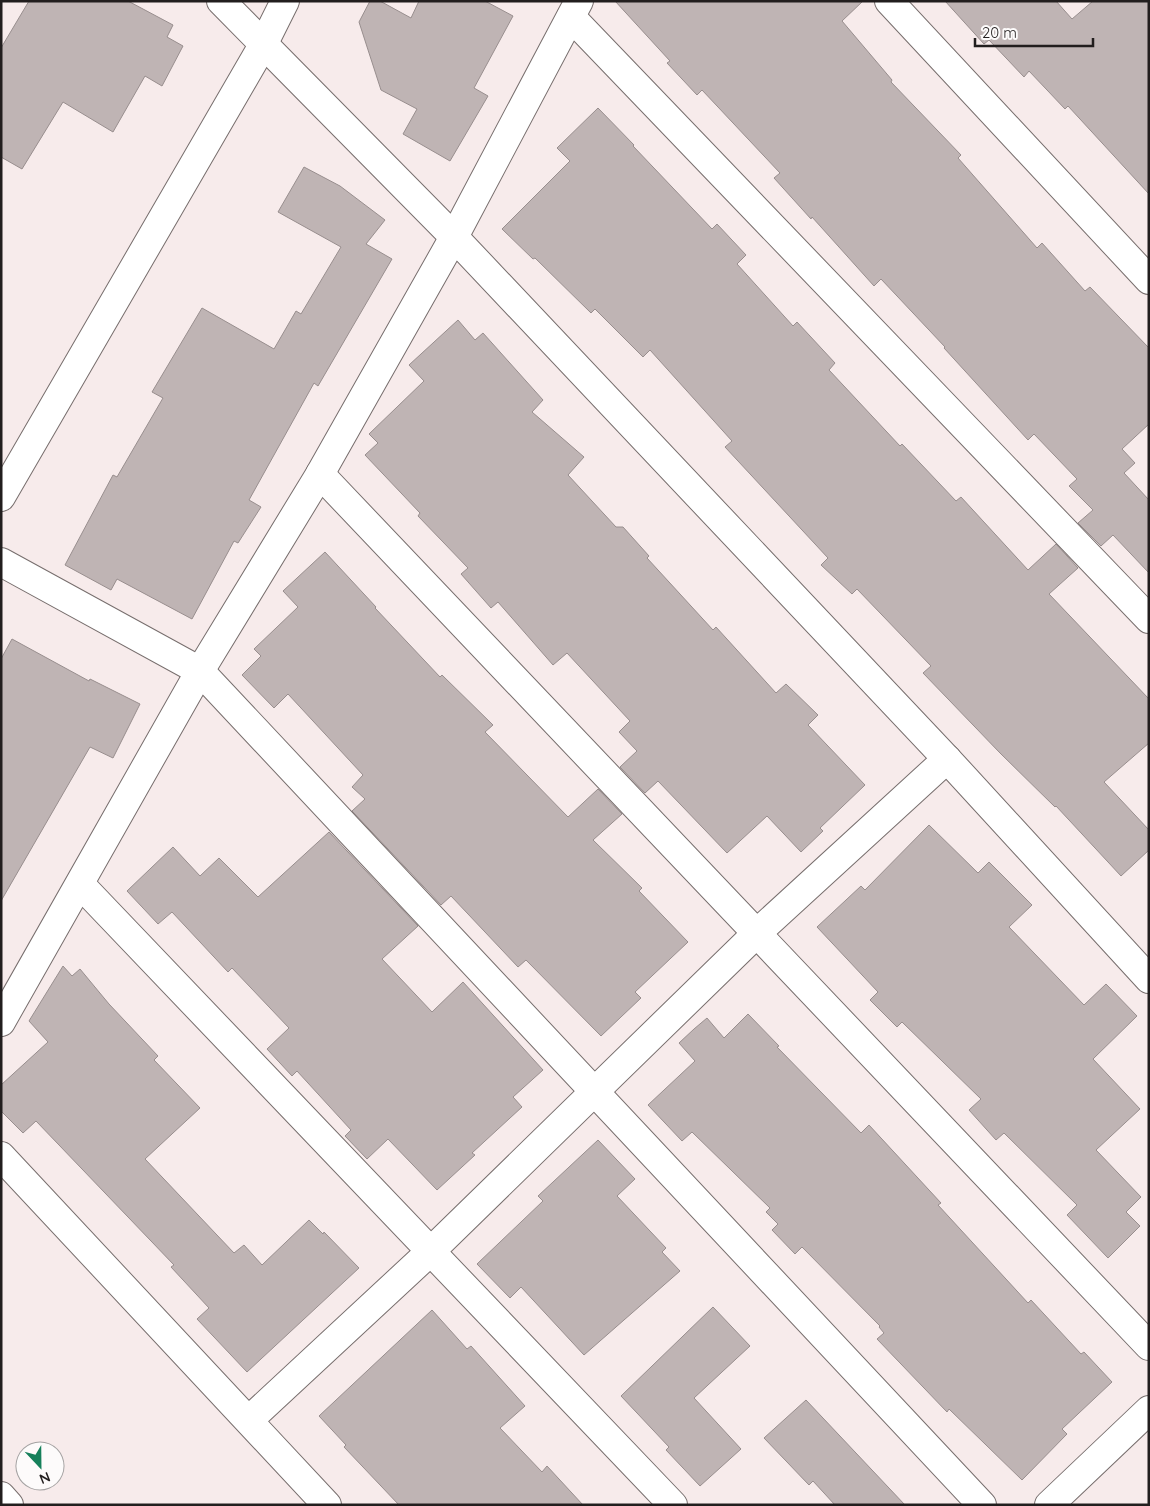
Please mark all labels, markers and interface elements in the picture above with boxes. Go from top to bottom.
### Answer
scale bar [975,15,1092,47]
text: 20 m [982,23,1017,42]
north arrow [15,1441,65,1491]
text: N [37,1468,53,1488]

